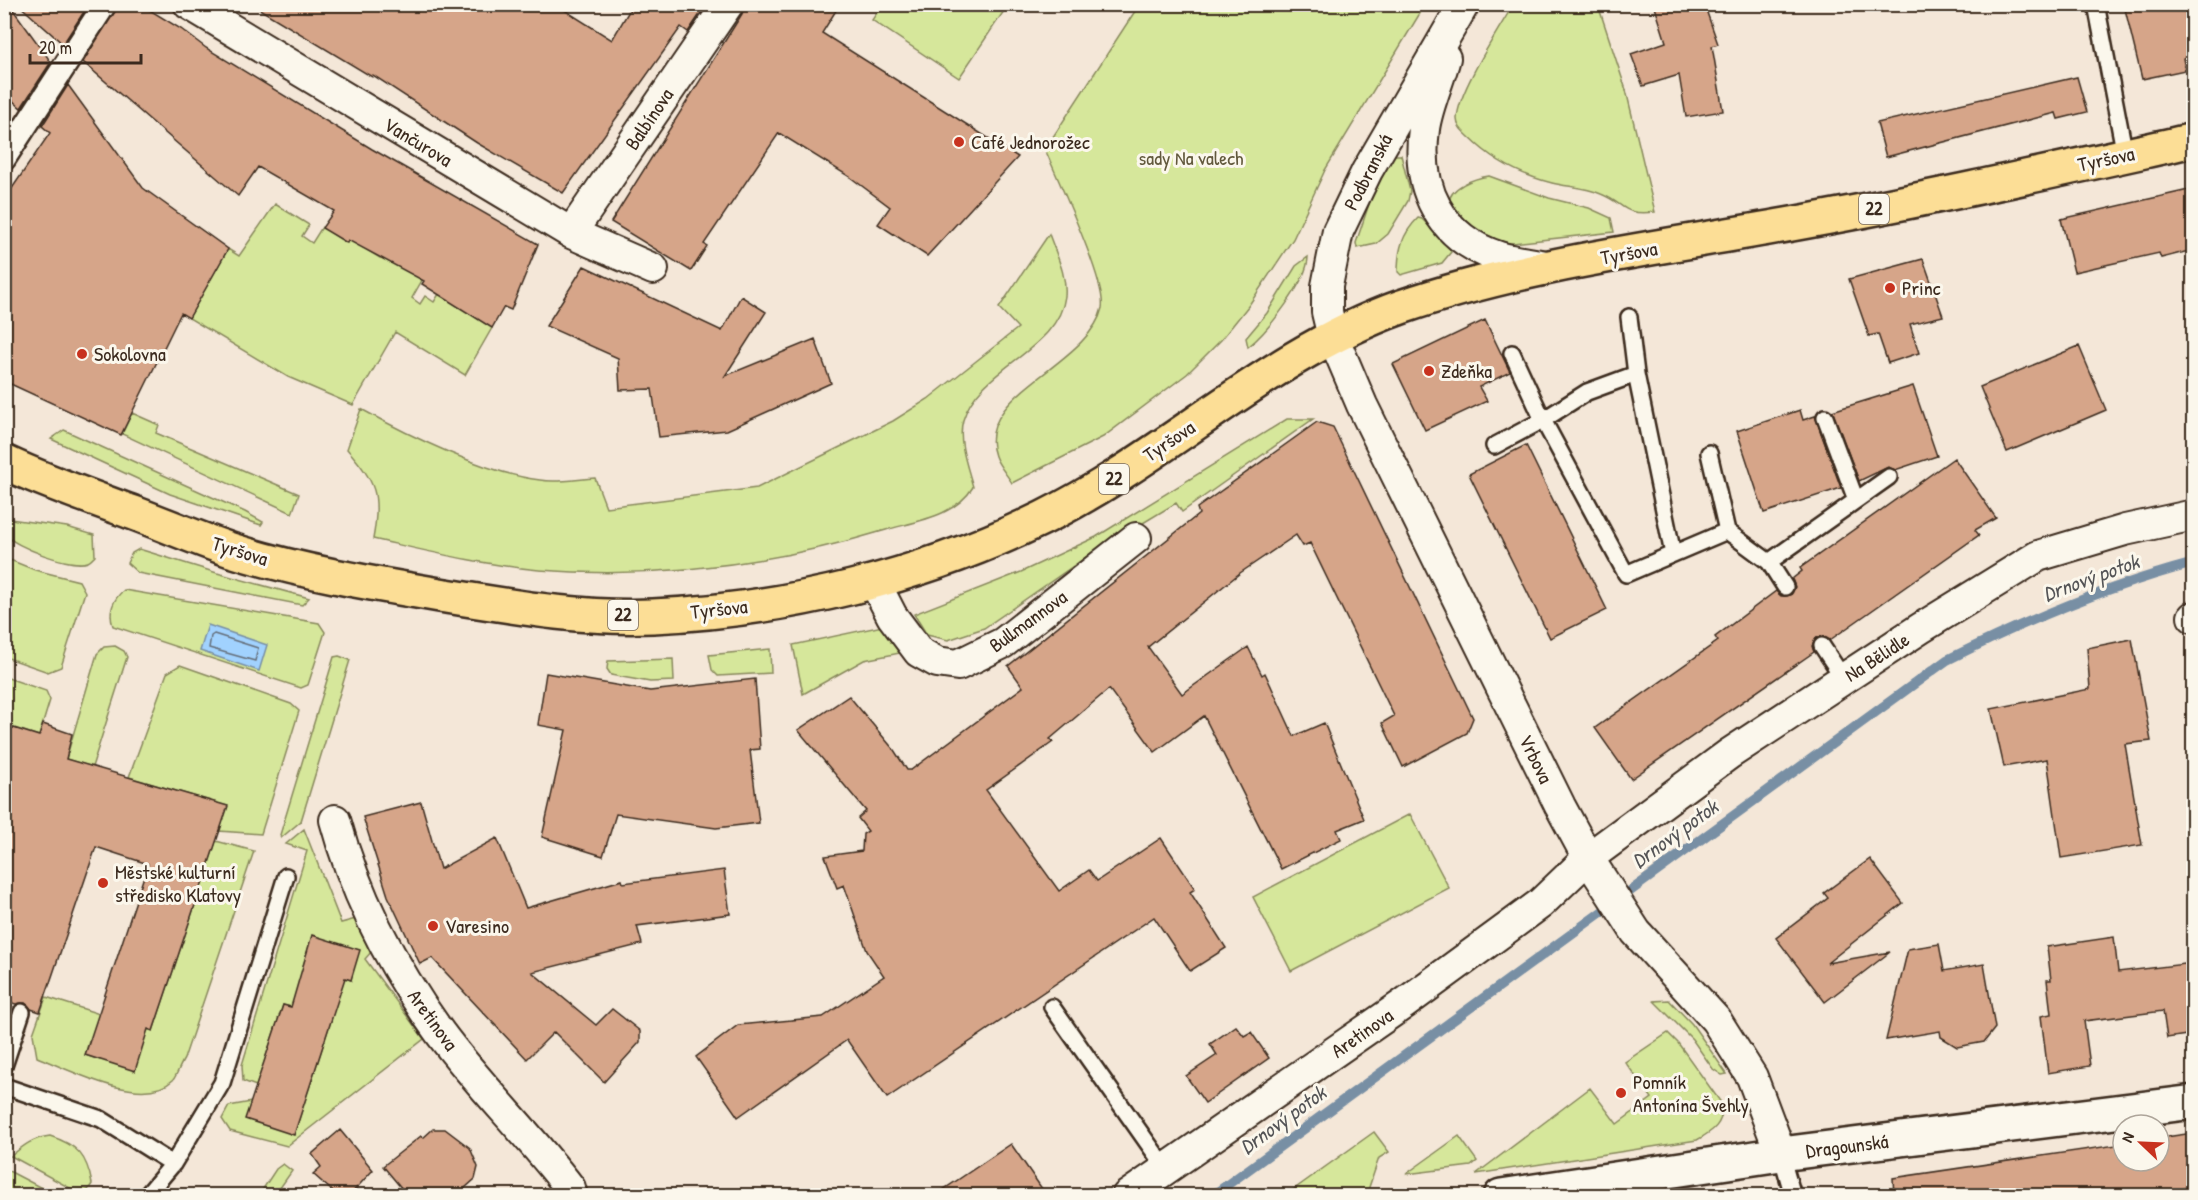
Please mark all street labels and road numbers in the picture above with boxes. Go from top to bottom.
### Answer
street label: Balbínova [618,82,679,155]
street label: Vančurova [379,111,458,173]
street label: Podbranská [1337,129,1398,214]
street label: Tyršova [2075,139,2137,178]
road number: 22 [1859,194,1889,224]
street label: Tyršova [1598,234,1660,271]
street label: Tyršova [1137,413,1200,468]
road number: 22 [1099,464,1129,494]
street label: Tyršova [209,529,272,572]
street label: Bullmannova [983,583,1072,658]
street label: Tyršova [689,592,749,625]
road number: 22 [608,600,638,630]
street label: Na Bělidle [1839,626,1914,688]
street label: Vrbova [1513,730,1560,788]
street label: Aretinova [402,984,465,1056]
street label: Aretinova [1325,1001,1398,1064]
street label: Dragounská [1804,1127,1890,1164]

